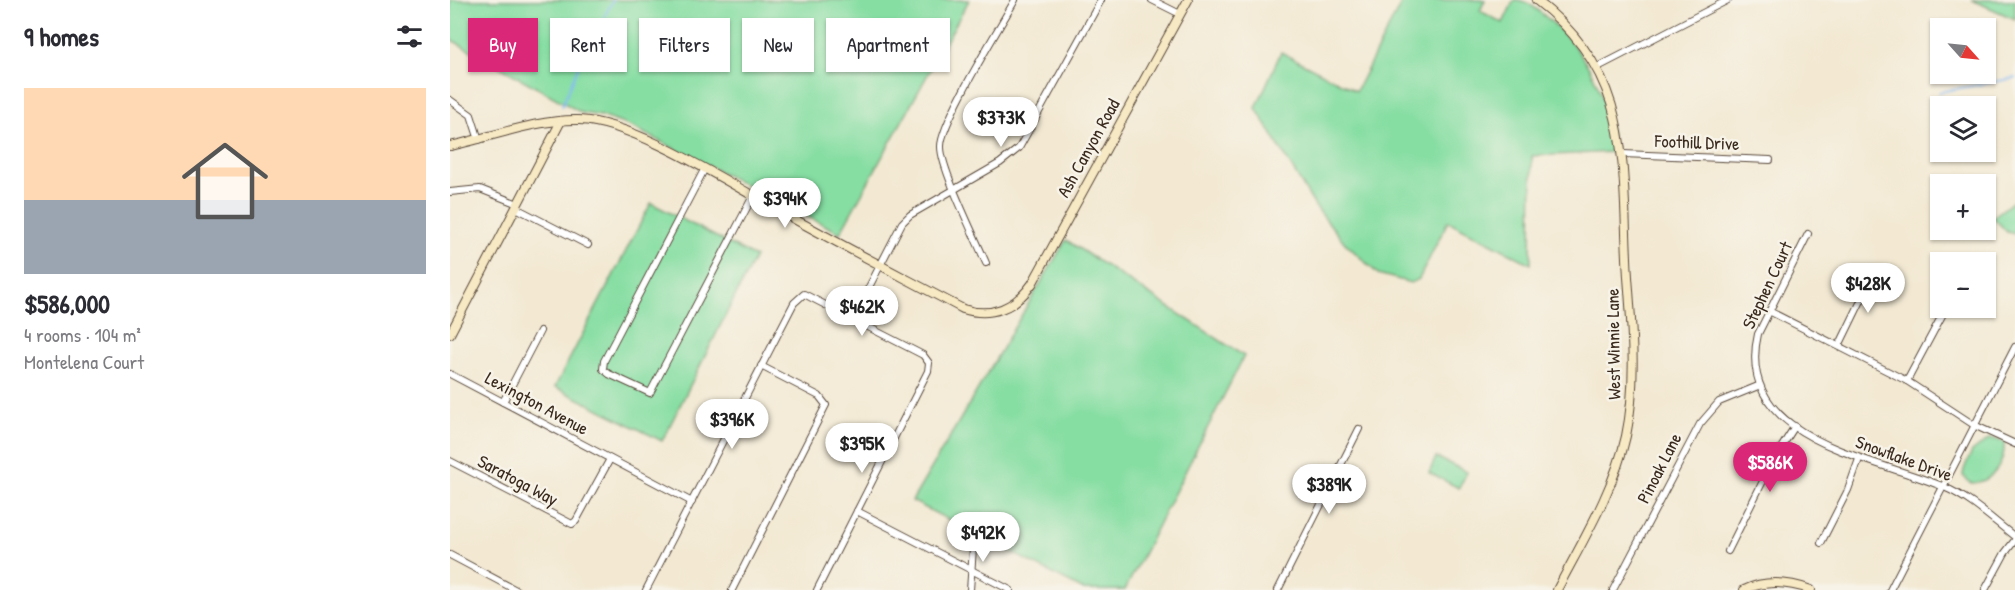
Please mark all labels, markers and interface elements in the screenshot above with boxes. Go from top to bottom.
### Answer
chip: Buy [468,18,538,72]
chip: Rent [550,18,627,72]
chip: Filters [639,18,730,72]
chip: New [742,18,814,72]
chip: Apartment [826,18,950,72]
north arrow [1930,18,1996,84]
map controls [1930,18,1996,318]
text: 9 homes [24,19,99,54]
icon: filters [393,20,426,53]
street label: Ash Canyon Road [1051,94,1125,202]
button: layers [1930,96,1996,162]
pin: $373K [959,97,1043,148]
text: $373K [977,103,1025,130]
icon: home [171,127,279,235]
street label: Foothill Drive [1653,128,1740,156]
button: + [1930,174,1996,240]
pin: $394K [743,178,827,229]
text: $394K [763,184,807,211]
street label: Stephen Court [1736,236,1798,333]
button: − [1930,252,1996,318]
pin: $428K [1826,263,1910,314]
text: $428K [1845,269,1891,296]
text: $586,000 [24,286,110,321]
pin: $462K [820,286,904,337]
street label: West Winnie Lane [1600,288,1626,400]
text: $462K [839,292,885,319]
text: 4 rooms · 104 m² [24,321,141,348]
text: Montelena Court [24,348,144,375]
street label: Lexington Avenue [481,365,593,441]
pin: $396K [690,399,774,450]
text: $396K [710,405,754,432]
pin: $395K [820,423,904,474]
text: $395K [839,429,885,456]
street label: Pinoak Lane [1631,429,1687,507]
street label: Snowflake Drive [1852,429,1956,487]
pin: $586K [1728,442,1812,493]
street label: Saratoga Way [473,448,563,512]
text: $586K [1747,448,1793,475]
pin: $389K [1287,464,1371,515]
text: $389K [1306,470,1352,497]
pin: $492K [941,512,1025,563]
text: $492K [961,518,1005,545]

